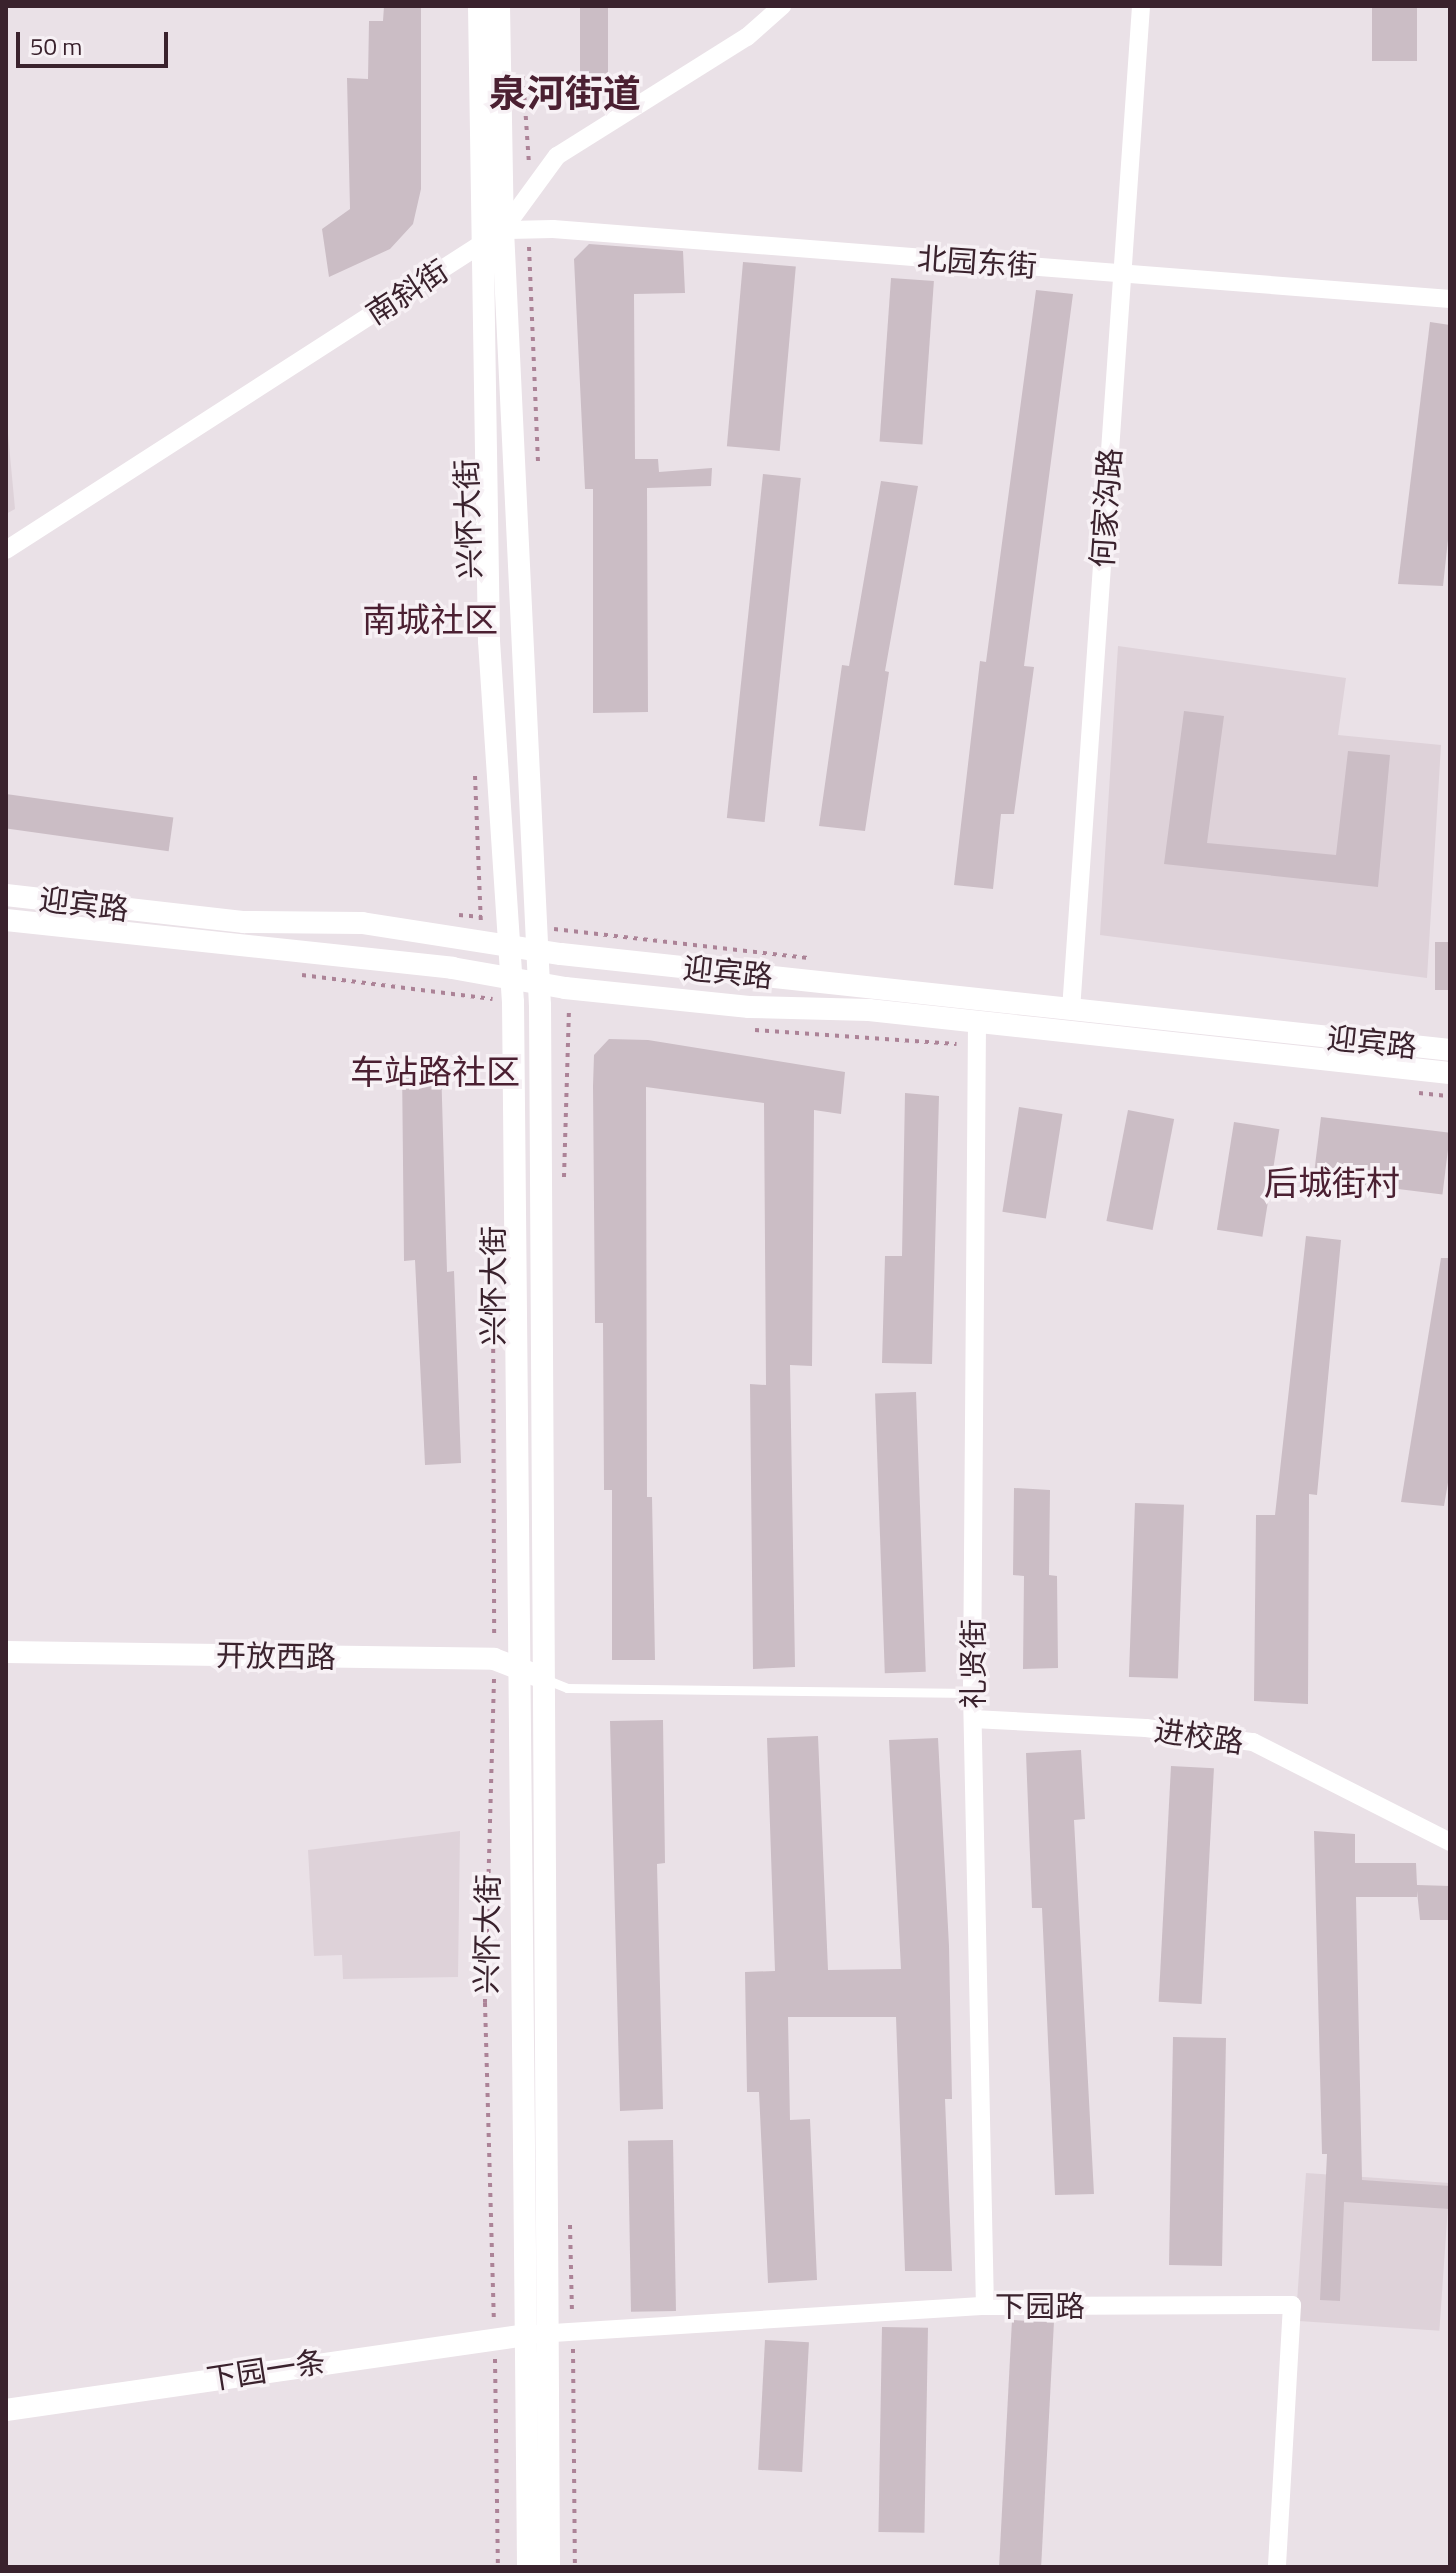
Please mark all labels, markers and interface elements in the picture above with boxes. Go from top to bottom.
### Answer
scale bar [20,16,172,66]
text: 50 m [30,28,82,64]
district label: 泉河街道 [489,71,641,117]
street label: 北园东街 [916,240,1038,284]
street label: 南斜街 [359,252,455,332]
street label: 何家沟路 [1084,447,1128,569]
street label: 兴怀大街 [448,458,488,580]
district label: 南城社区 [362,600,498,640]
street label: 迎宾路 [37,881,131,927]
street label: 迎宾路 [681,949,775,995]
street label: 迎宾路 [1325,1019,1419,1065]
district label: 车站路社区 [350,1052,520,1092]
district label: 后城街村 [1264,1163,1400,1203]
street label: 兴怀大街 [475,1226,511,1346]
street label: 礼贤街 [955,1619,991,1709]
street label: 开放西路 [216,1637,336,1675]
street label: 进校路 [1152,1712,1246,1760]
street label: 兴怀大街 [468,1874,506,1994]
street label: 下园路 [995,2288,1085,2324]
street label: 下园一条 [204,2343,328,2397]

